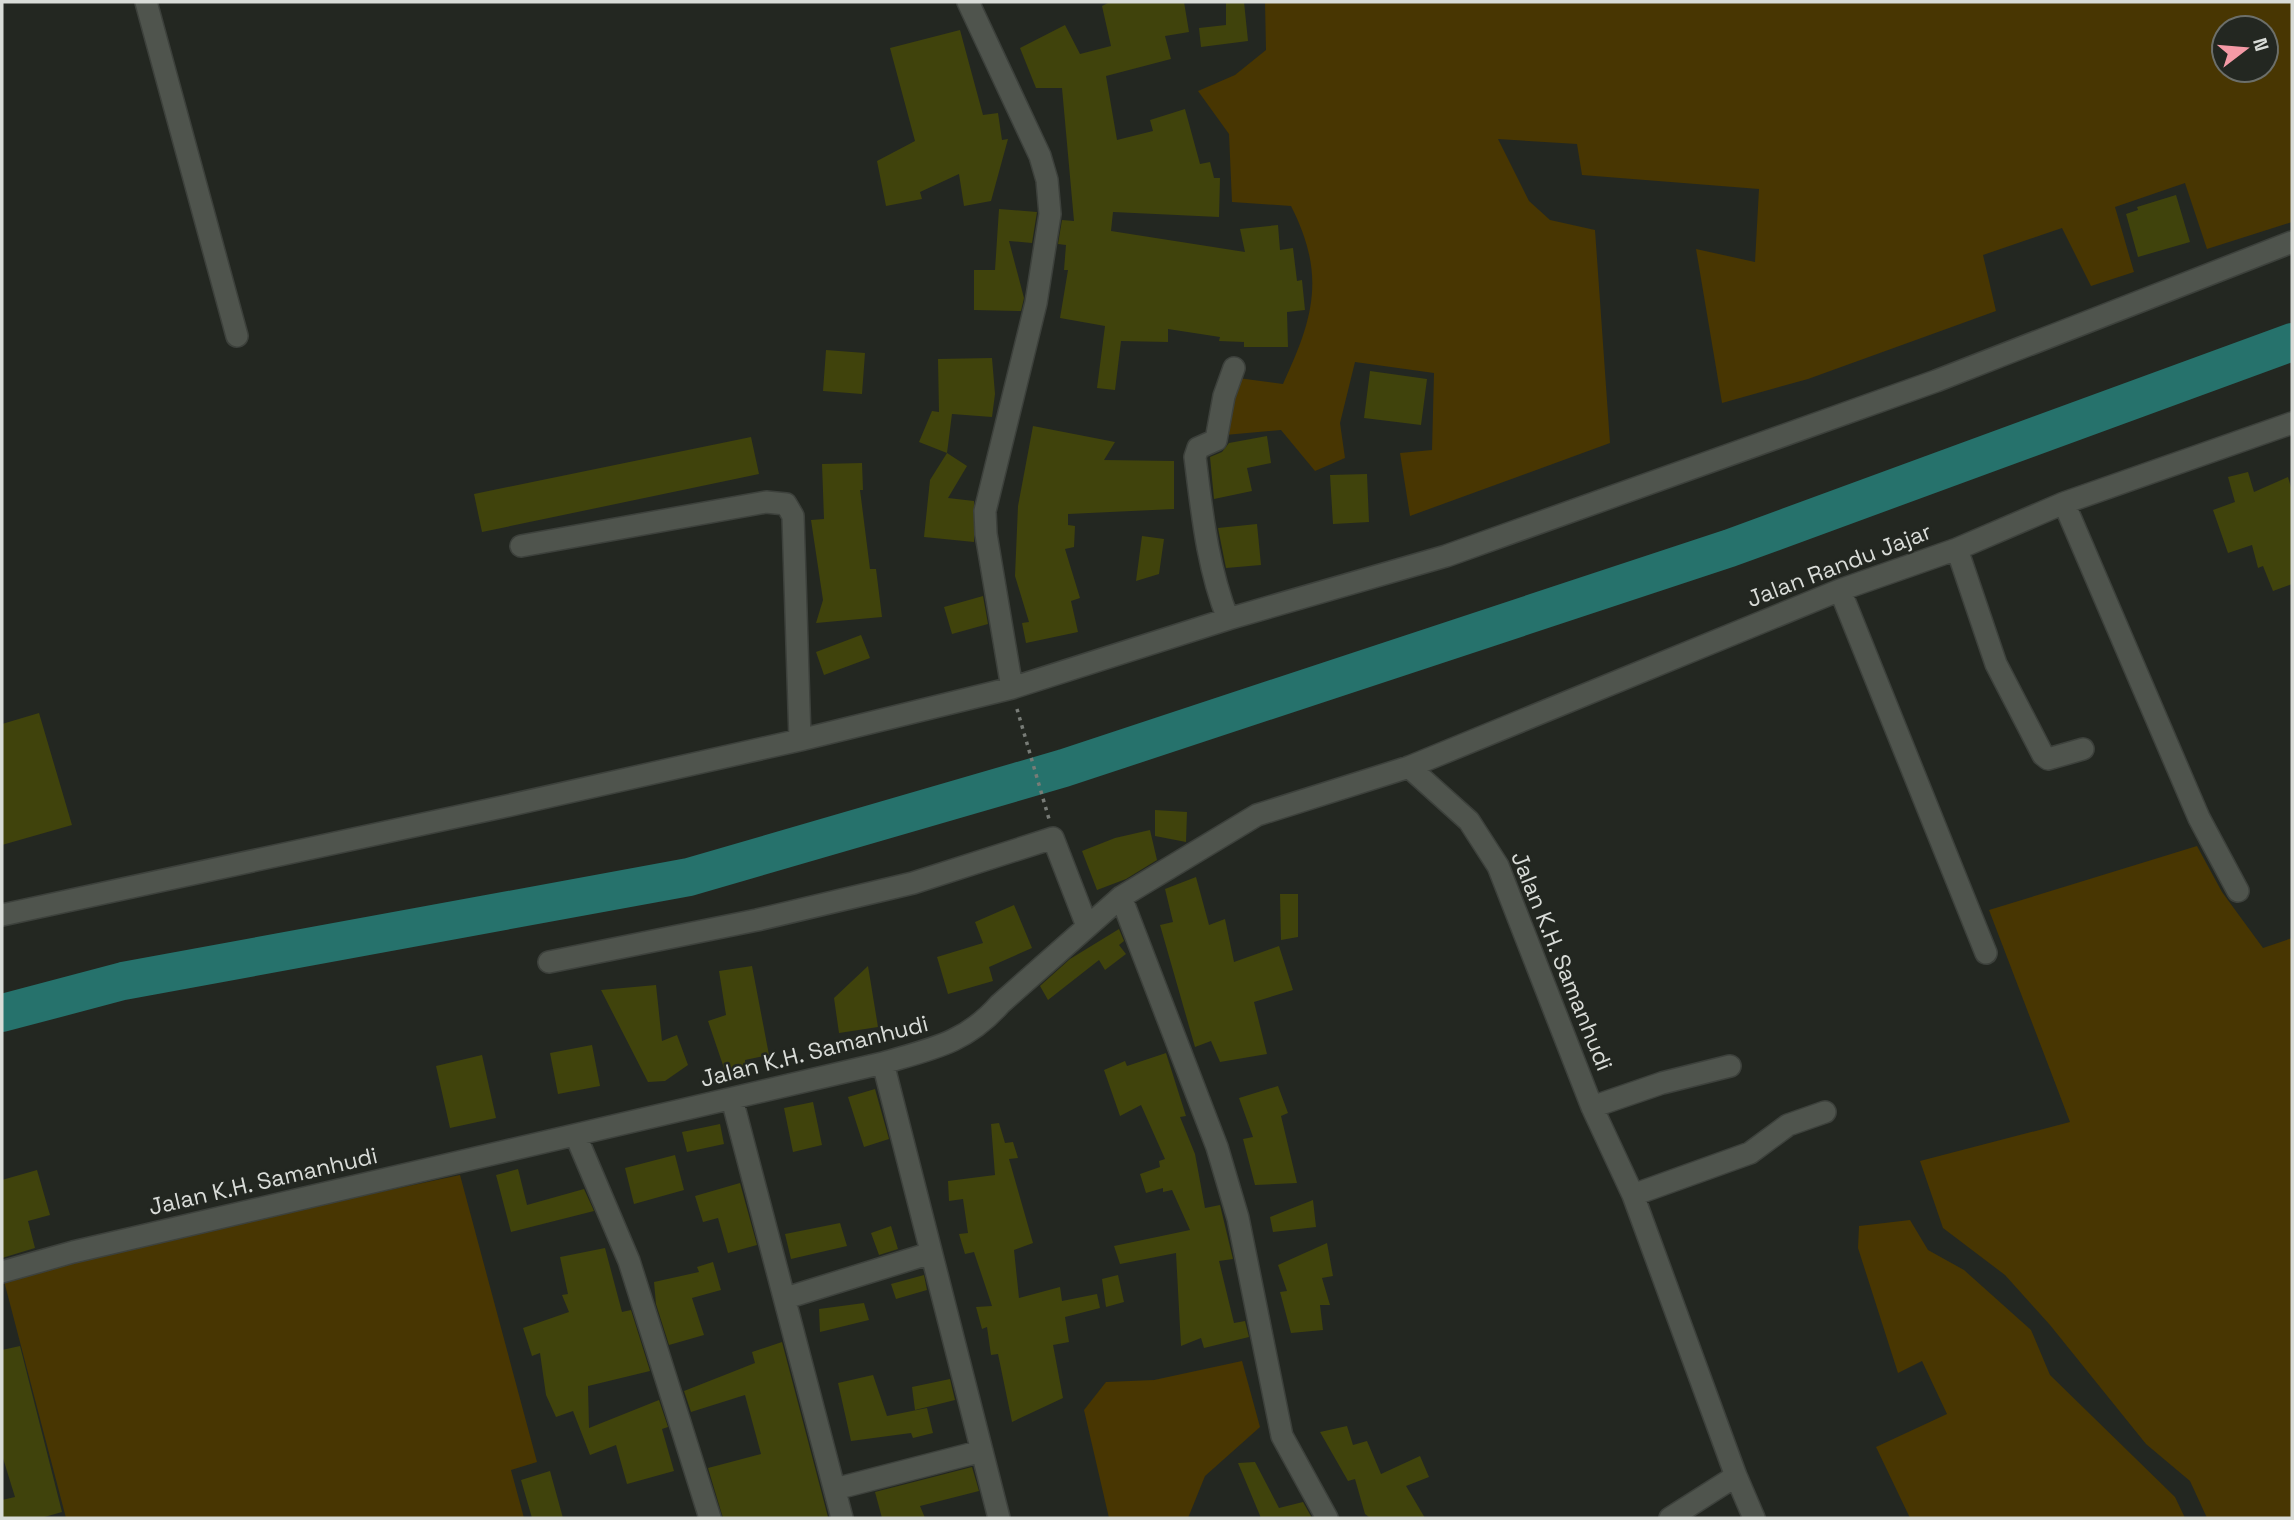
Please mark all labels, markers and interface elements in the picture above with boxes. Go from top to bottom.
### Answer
north arrow [2210,14,2280,84]
text: N [2247,35,2275,54]
street label: Jalan Randu Jajar [1742,516,1936,614]
street label: Jalan K.H. Samanhudi [1504,847,1620,1075]
street label: Jalan K.H. Samanhudi [697,1008,931,1094]
street label: Jalan K.H. Samanhudi [146,1140,380,1222]

